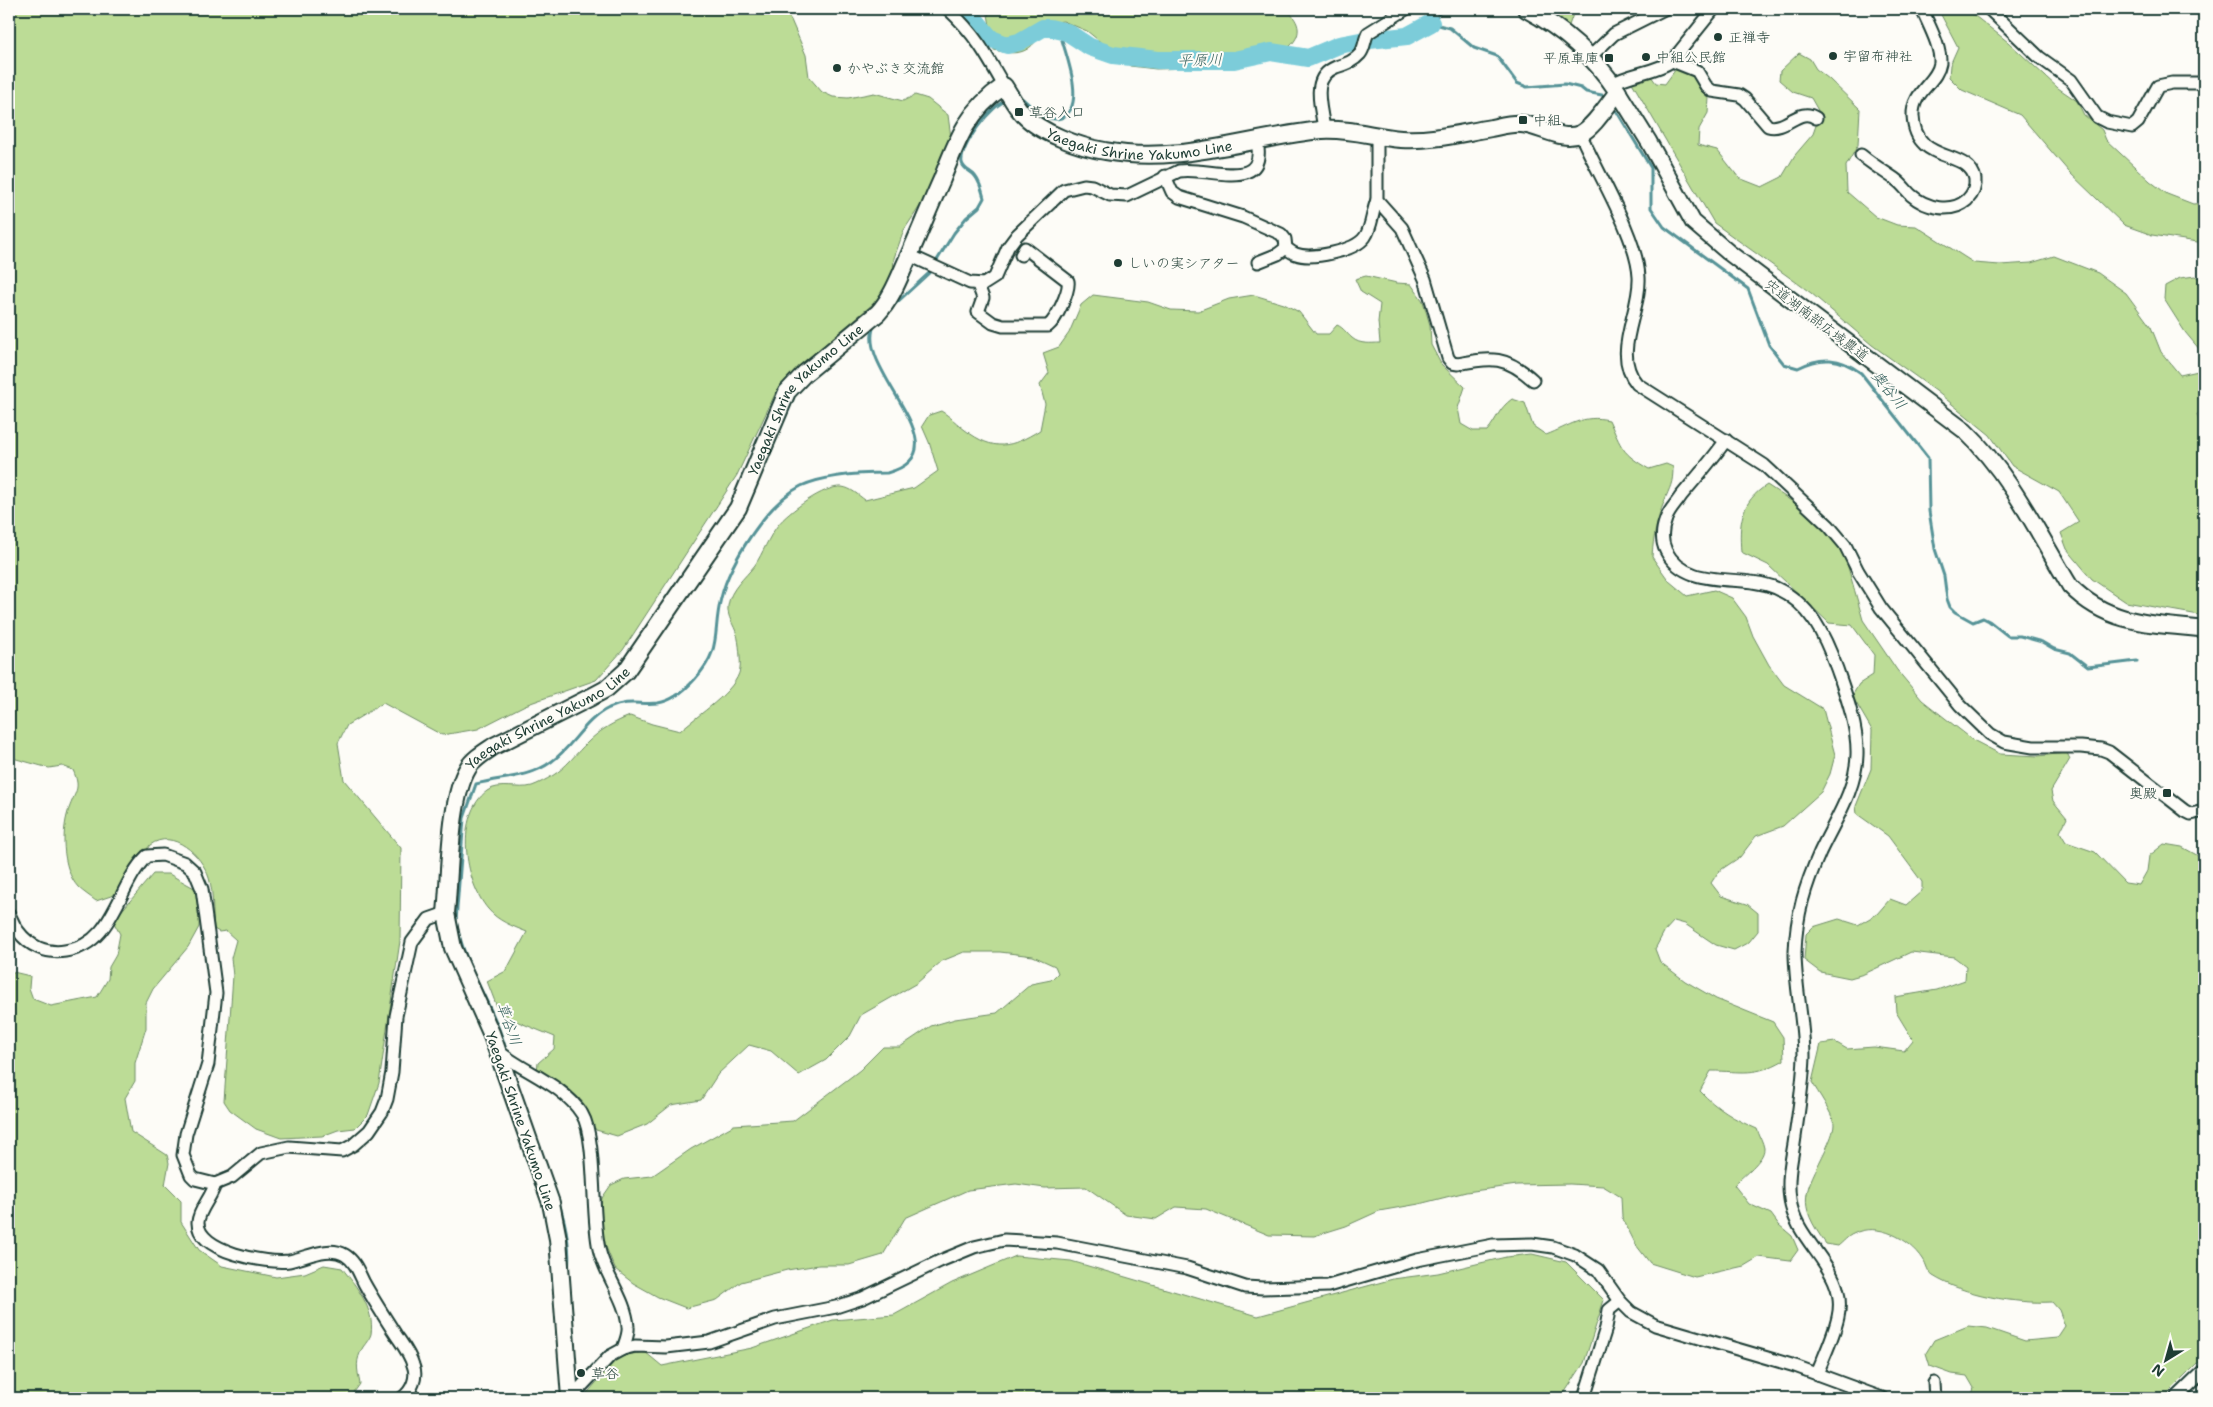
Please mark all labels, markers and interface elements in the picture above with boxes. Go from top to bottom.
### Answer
place label: 正禅寺 [1728,28,1770,46]
marker: 正禅寺 [1712,31,1724,43]
place label: 宇留布神社 [1843,47,1913,65]
place label: 中組公民館 [1656,48,1726,66]
place label: 平原車庫 [1543,49,1599,67]
water label: 平原川 [1177,50,1223,70]
marker: 宇留布神社 [1827,50,1839,62]
marker: 中組公民館 [1640,51,1652,63]
marker: 平原車庫 [1603,52,1615,64]
place label: かやぶき交流館 [847,59,944,77]
marker: かやぶき交流館 [831,62,843,74]
place label: 草谷入口 [1029,103,1085,121]
marker: 草谷入口 [1013,106,1025,118]
place label: 中組 [1533,111,1561,129]
marker: 中組 [1517,114,1529,126]
street label: Yaegaki Shrine Yakumo Line [1044,124,1234,164]
place label: しいの実シアター [1128,254,1239,272]
marker: しいの実シアター [1112,257,1124,269]
street label: 宍道湖南部広域農道 [1761,275,1873,365]
street label: Yaegaki Shrine Yakumo Line [744,320,867,478]
water label: 奥谷川 [1867,366,1911,414]
street label: Yaegaki Shrine Yakumo Line [461,663,634,773]
place label: 奥殿 [2129,784,2157,802]
marker: 奥殿 [2161,787,2173,799]
water label: 草谷川 [492,999,526,1049]
street label: Yaegaki Shrine Yakumo Line [482,1029,560,1213]
north arrow [2140,1334,2190,1384]
text: N [2148,1360,2168,1381]
place label: 草谷 [591,1364,619,1382]
marker: 草谷 [575,1367,587,1379]

